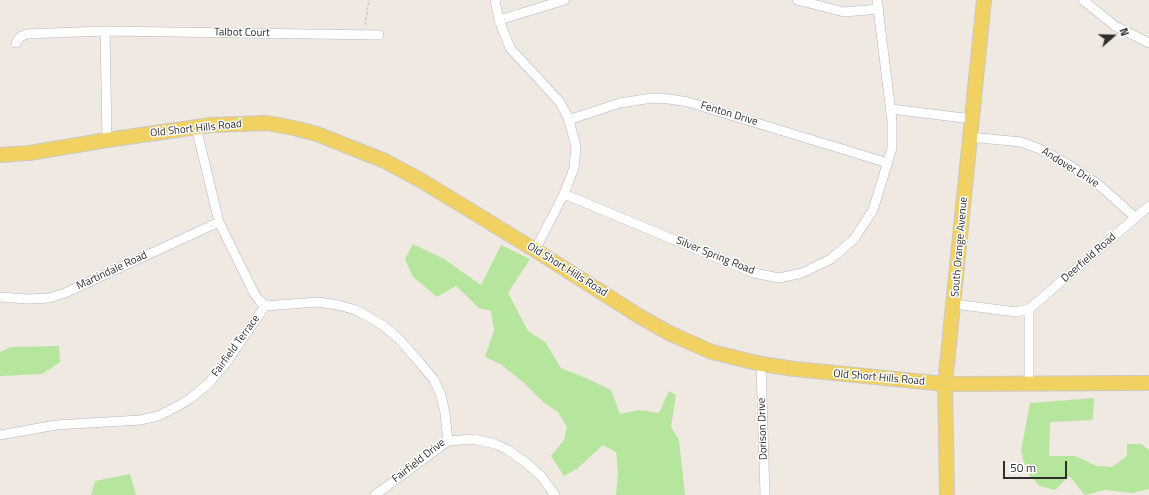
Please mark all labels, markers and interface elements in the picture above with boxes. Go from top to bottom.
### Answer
north arrow [1093,16,1133,56]
street label: Talbot Court [214,26,270,40]
text: N [1115,26,1133,38]
street label: Fenton Drive [699,99,759,129]
street label: Old Short Hills Road [150,118,242,140]
street label: Andover Drive [1039,145,1101,191]
street label: South Orange Avenue [949,196,971,298]
street label: Deerfield Road [1059,231,1119,285]
street label: Silver Spring Road [674,234,756,278]
street label: Old Short Hills Road [524,240,610,300]
street label: Martindale Road [75,249,149,293]
street label: Fairfield Terrace [209,312,263,380]
street label: Old Short Hills Road [833,367,925,389]
street label: Dorison Drive [755,398,771,460]
street label: Fairfield Drive [390,436,448,486]
scale bar [1005,453,1069,479]
text: 50 m [1010,458,1036,477]

